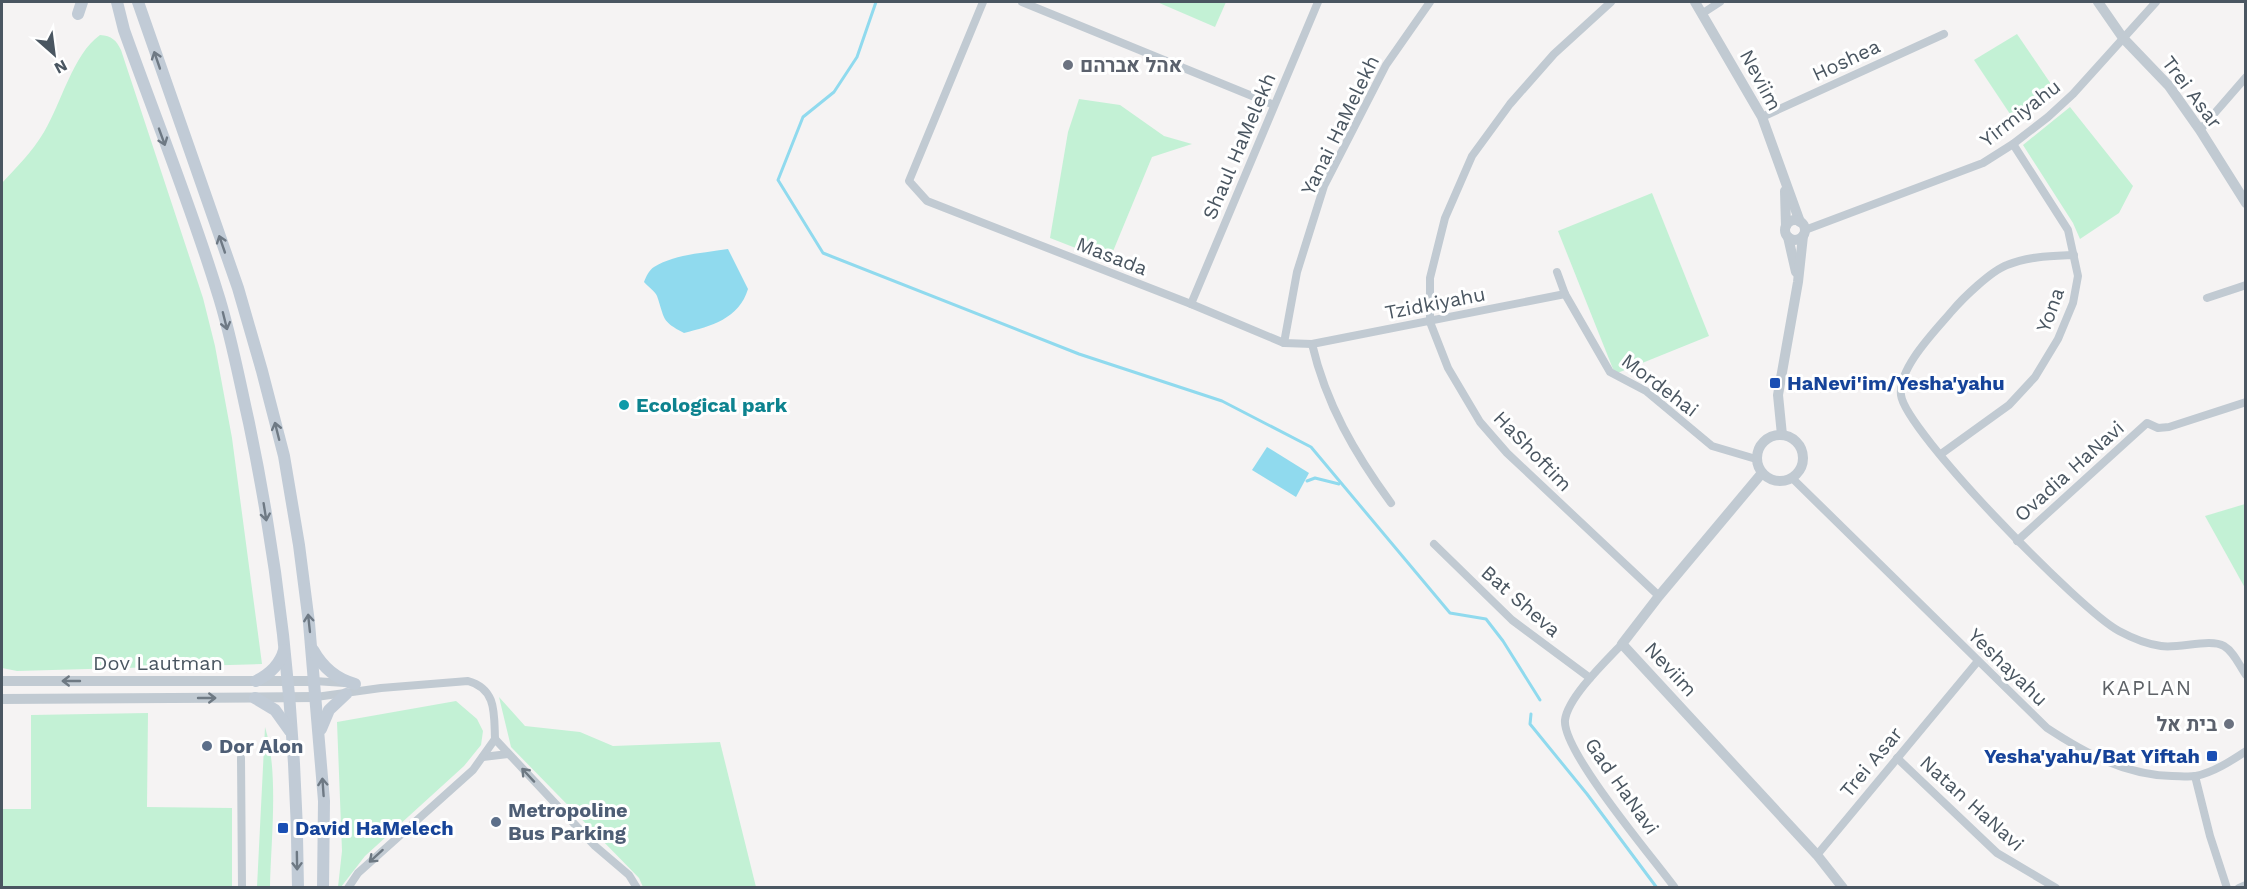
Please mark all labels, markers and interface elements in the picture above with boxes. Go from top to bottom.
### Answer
north arrow [24,24,84,84]
street label: Hoshea [1808,34,1884,86]
street label: Neviim [1735,45,1787,115]
one-way arrow [151,51,162,70]
street label: Yanai HaMelekh [1296,51,1384,199]
street label: Trei Asar [2157,51,2227,133]
place label: אהל אברהם [1080,53,1182,77]
text: N [51,56,71,78]
marker: אהל אברהם [1061,58,1075,72]
street label: Shaul HaMelekh [1197,69,1281,223]
street label: Yirmiyahu [1975,74,2065,152]
one-way arrow [158,127,169,145]
street label: Masada [1073,232,1151,280]
one-way arrow [216,235,227,254]
street label: Tzidkiyahu [1383,282,1487,324]
street label: Yona [2031,284,2069,336]
one-way arrow [220,311,232,330]
street label: Mordehai [1617,348,1703,422]
place label: HaNevi'im/Yesha'yahu [1787,371,2005,395]
marker: HaNevi'im/Yesha'yahu [1768,376,1782,390]
place label: Ecological park [636,393,788,417]
marker: Ecological park [617,398,631,412]
street label: HaShoftim [1489,406,1577,496]
street label: Ovadia HaNavi [2009,416,2129,526]
one-way arrow [271,422,283,441]
one-way arrow [260,501,271,521]
street label: Bat Sheva [1476,560,1566,642]
one-way arrow [303,614,314,634]
street label: Yeshayahu [1963,623,2053,711]
street label: Neviim [1640,637,1702,701]
street label: Dov Lautman [93,651,223,675]
one-way arrow [62,675,82,687]
district label: KAPLAN [2101,675,2193,700]
one-way arrow [197,692,217,704]
place label: בית אל [2157,712,2217,736]
marker: בית אל [2222,717,2236,731]
street label: Trei Asar [1835,722,1907,802]
street label: Gad HaNavi [1580,733,1664,839]
place label: Dor Alon [219,734,303,758]
marker: Dor Alon [200,739,214,753]
place label: Yesha'yahu/Bat Yiftah [1984,744,2200,768]
marker: Yesha'yahu/Bat Yiftah [2205,749,2219,763]
street label: Natan HaNavi [1915,750,2029,856]
one-way arrow [521,768,535,783]
one-way arrow [317,778,328,798]
place label: Metropoline Bus Parking [508,798,628,845]
marker: Metropoline Bus Parking [489,815,503,829]
place label: David HaMelech [295,816,454,840]
marker: David HaMelech [276,821,290,835]
one-way arrow [369,849,384,863]
one-way arrow [292,851,303,871]

